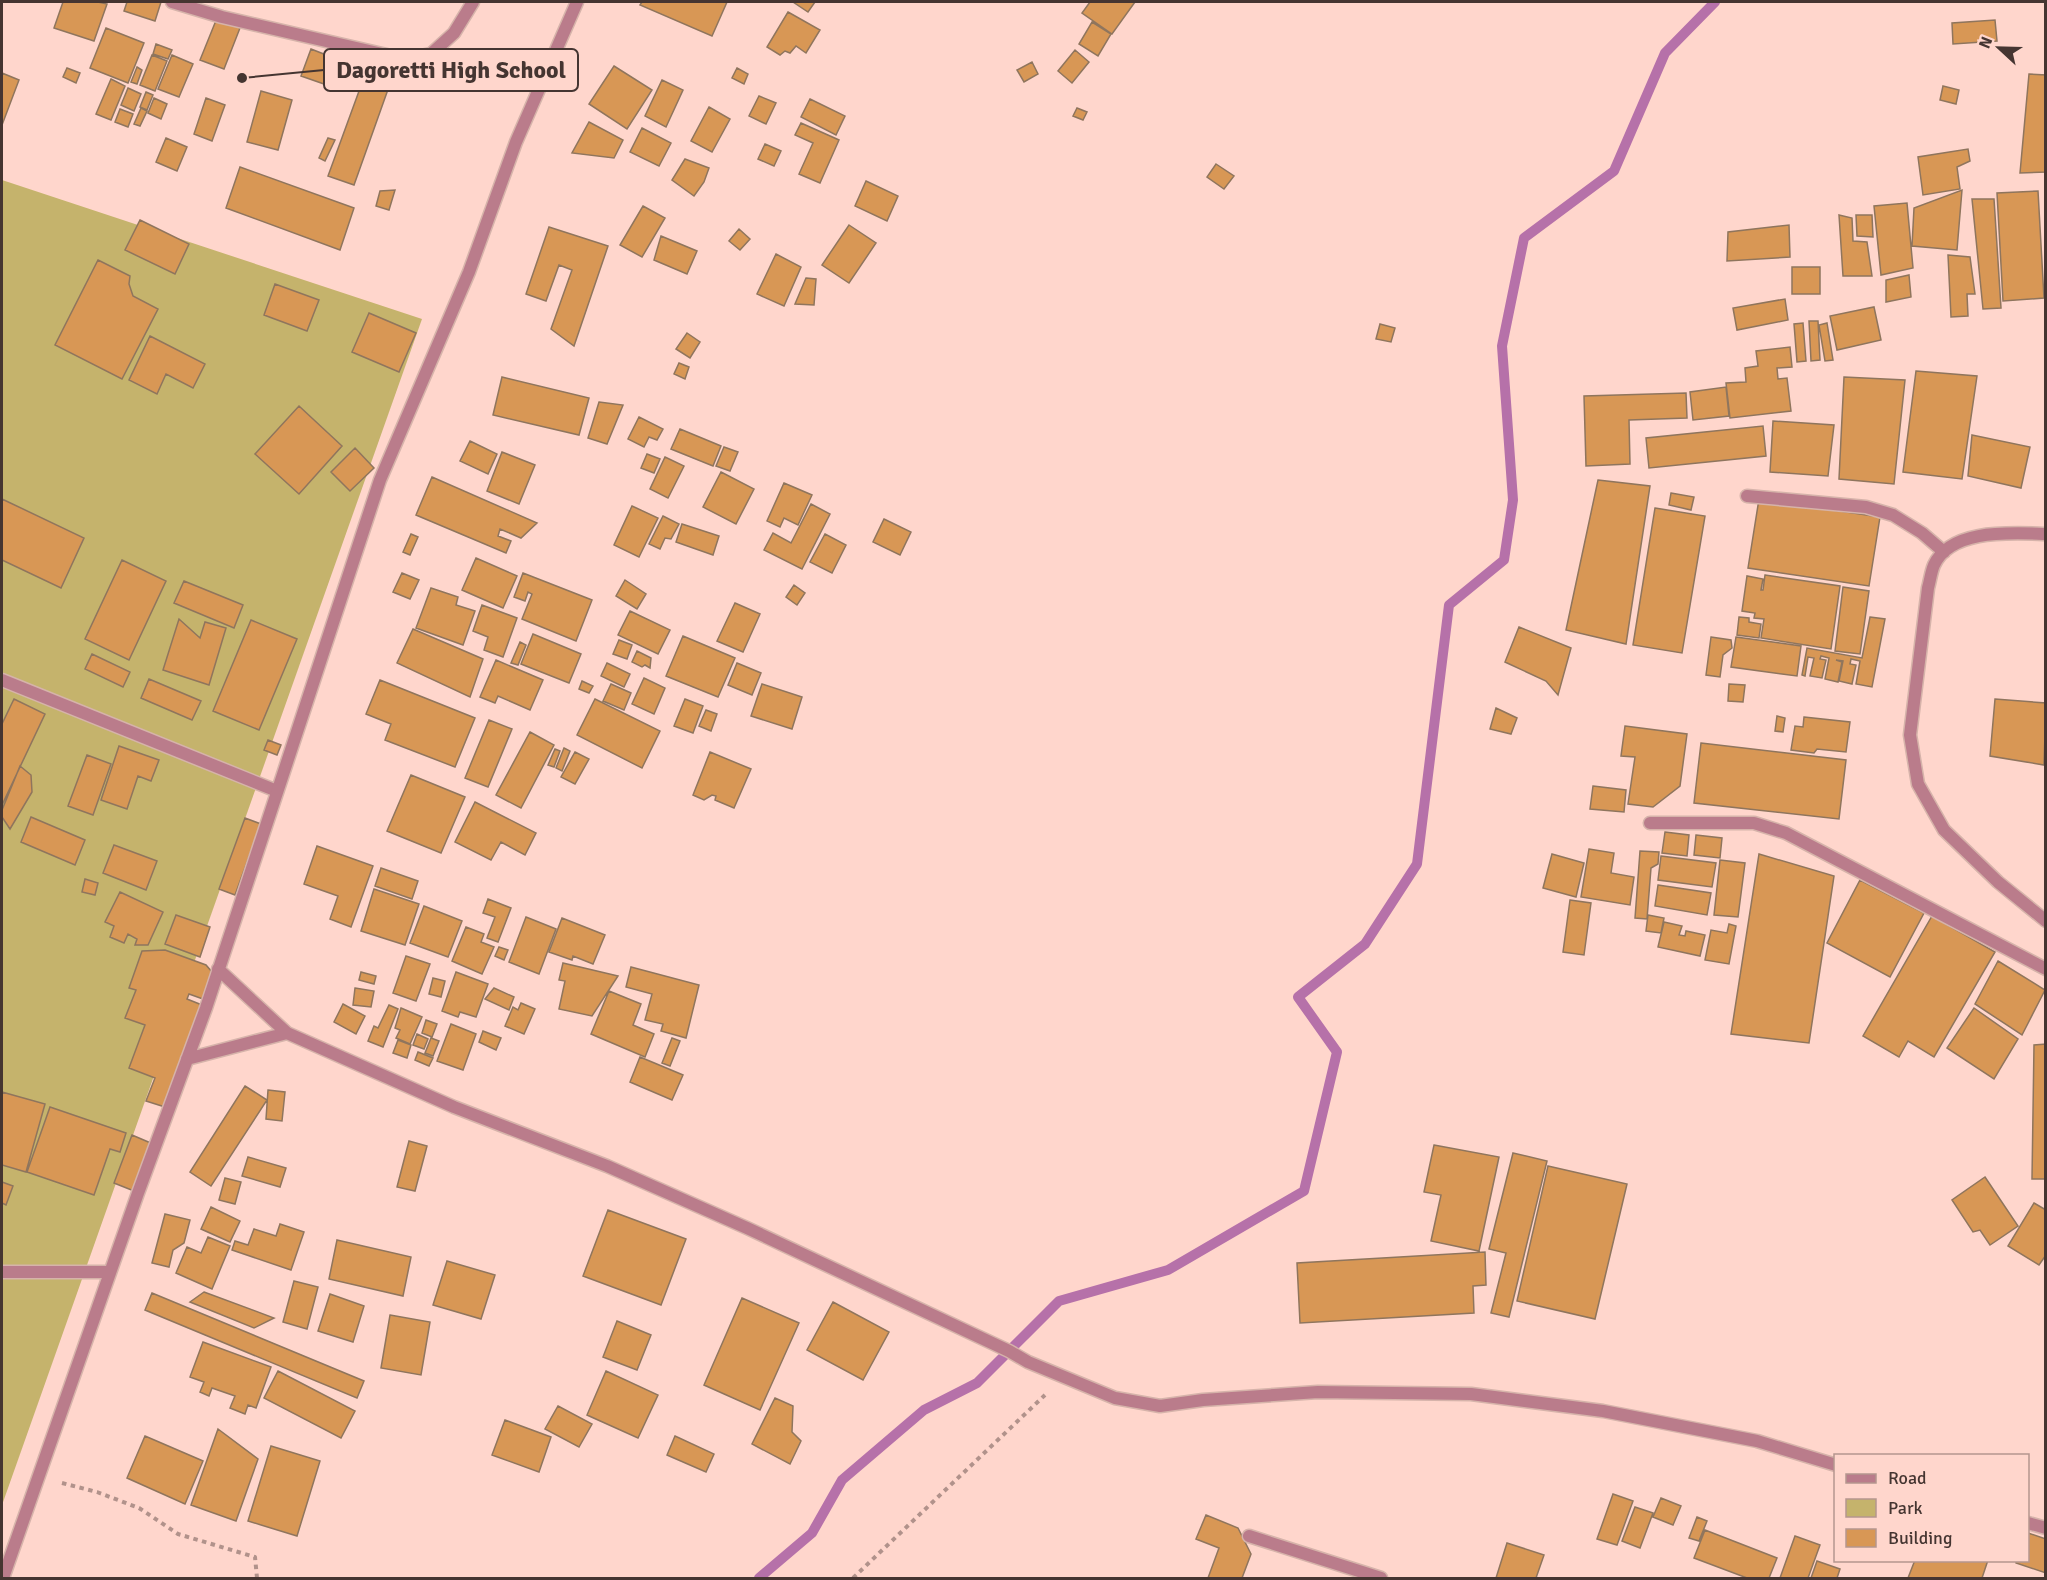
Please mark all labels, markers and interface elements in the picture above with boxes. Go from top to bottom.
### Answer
north arrow [1969,18,2029,78]
text: N [1975,34,1997,52]
callout: Dagoretti High School [324,49,578,91]
text: Dagoretti High School [336,55,567,85]
legend [1834,1454,2029,1562]
text: Road [1888,1467,1927,1489]
text: Park [1888,1497,1923,1519]
text: Building [1888,1527,1952,1549]

